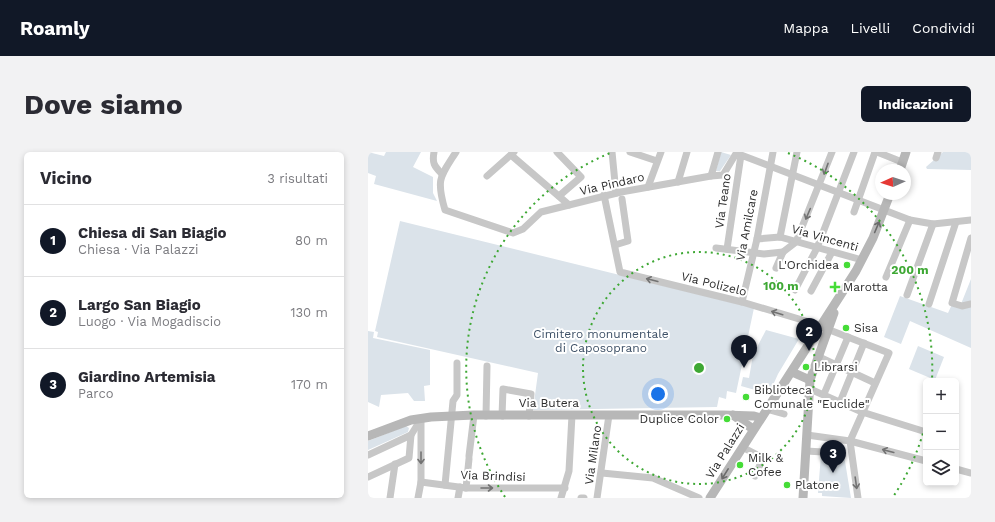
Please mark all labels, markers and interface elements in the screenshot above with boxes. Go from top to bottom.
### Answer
text: Roamly [20,17,90,40]
text: Mappa [783,20,829,36]
text: Livelli [851,20,890,36]
text: Condividi [912,20,975,36]
button: Indicazioni [861,86,971,122]
text: Dove siamo [24,88,183,121]
one-way arrow [821,163,829,175]
north arrow [875,164,911,200]
text: Vicino [40,168,92,188]
street label: Via Pindaro [578,170,646,198]
text: 3 risultati [267,171,328,186]
street label: Via Teano [712,173,734,229]
street label: Via Amilcare [733,188,761,262]
one-way arrow [804,208,811,220]
street label: Via Vincenti [790,222,860,254]
one-way arrow [874,222,881,234]
text: Chiesa di San Biagio [78,224,227,242]
text: 1 [50,233,56,248]
text: 80 m [295,233,328,248]
text: Chiesa · Via Palazzi [78,242,199,257]
place label: L'Orchidea [778,258,839,272]
marker: L'Orchidea [842,260,852,270]
text: 200 m [891,263,929,277]
street label: Via Polizelo [680,269,748,299]
one-way arrow [645,276,658,283]
text: 100 m [763,279,799,293]
place label: Marotta [843,280,888,294]
marker: Marotta [830,282,840,292]
text: Largo San Biagio [78,296,201,314]
text: 2 [49,305,57,320]
text: 130 m [290,305,328,320]
one-way arrow [772,308,784,316]
text: Luogo · Via Mogadiscio [78,314,221,329]
pin: 2 [796,318,822,351]
place label: Sisa [854,321,878,335]
marker: Sisa [841,323,851,333]
park label: Cimitero monumentale di Caposoprano [533,327,669,355]
pin: 1 [731,335,757,368]
place label: Librarsi [814,360,858,374]
centre of rings [692,361,706,375]
marker: Librarsi [801,362,811,372]
text: Giardino Artemisia [78,368,215,386]
text: 3 [49,377,57,392]
text: 170 m [291,377,328,392]
map controls [923,378,959,486]
button: + [923,378,959,414]
place label: Biblioteca Comunale "Euclide" [754,383,870,411]
your location [648,384,668,404]
text: Parco [78,386,113,401]
marker: Biblioteca Comunale "Euclide" [741,392,751,402]
street label: Via Butera [519,396,579,410]
place label: Duplice Color [640,412,719,426]
marker: Duplice Color [722,414,732,424]
button: − [923,414,959,450]
street label: Via Palazzi [703,421,747,481]
street label: Via Milano [582,424,604,486]
pin: 3 [820,440,846,473]
one-way arrow [882,447,895,454]
button: layers [923,450,959,486]
one-way arrow [417,451,425,464]
place label: Milk & Cofee [748,451,784,479]
marker: Milk & Cofee [735,460,745,470]
street label: Via Brindisi [460,468,526,484]
one-way arrow [721,468,729,480]
one-way arrow [852,476,860,489]
place label: Platone [795,478,839,492]
marker: Platone [782,480,792,490]
one-way arrow [480,484,493,492]

